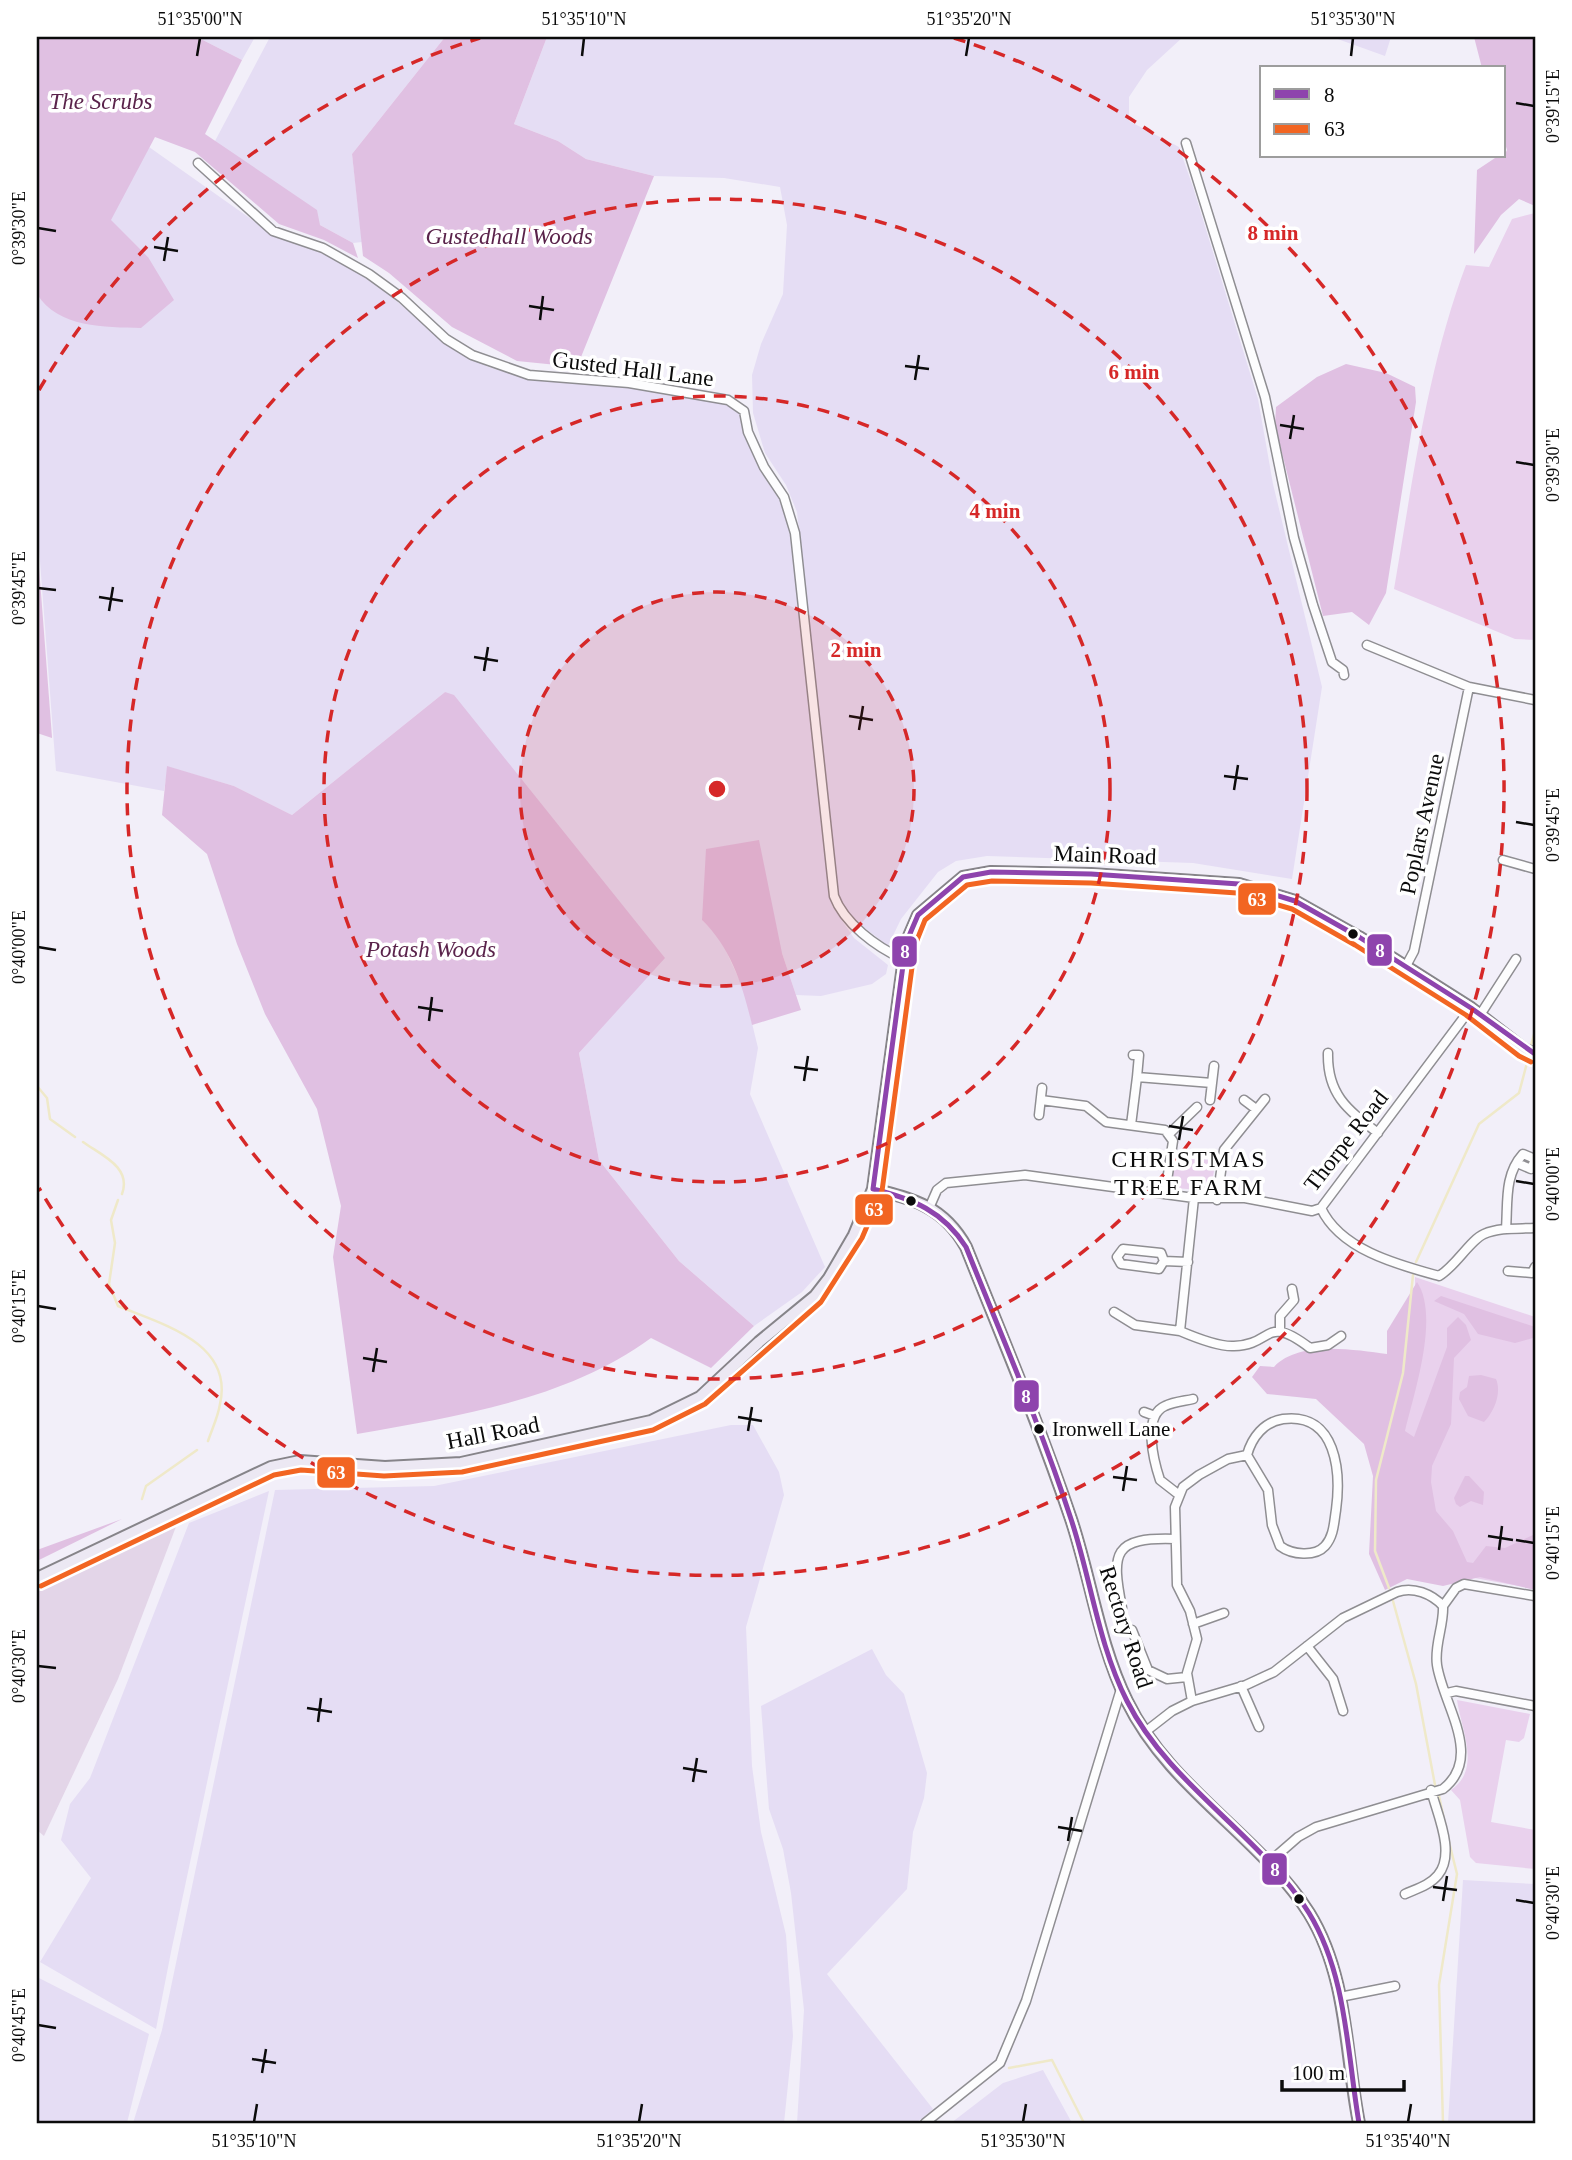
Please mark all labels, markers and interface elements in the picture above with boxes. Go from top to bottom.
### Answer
text: 51°35'00"N [158,9,242,29]
text: 51°35'10"N [542,9,626,29]
text: 51°35'20"N [927,9,1011,29]
text: 51°35'30"N [1311,9,1395,29]
legend [1260,66,1506,158]
text: 0°39'15"E [1543,69,1563,143]
text: 8 [1324,83,1335,107]
park label: The Scrubs [50,89,152,114]
text: 63 [1324,117,1345,141]
text: 0°39'30"E [9,191,29,265]
text: 8 min [1248,221,1299,245]
park label: Gustedhall Woods [425,224,593,249]
street label: Gusted Hall Lane [551,347,715,391]
text: 6 min [1109,360,1160,384]
text: 0°39'30"E [1543,428,1563,502]
text: 4 min [970,499,1021,523]
text: 0°39'45"E [9,551,29,625]
text: 2 min [831,638,882,662]
street label: Poplars Avenue [1395,751,1449,897]
centre of rings [705,777,729,801]
text: 0°39'45"E [1543,788,1563,862]
street label: Main Road [1053,841,1157,869]
line badge: 63 [1237,882,1277,916]
text: 63 [1248,889,1267,910]
text: 0°40'00"E [9,910,29,984]
unlabelled marker [1346,927,1360,941]
line badge: 8 [1366,933,1393,967]
line badge: 8 [891,935,918,968]
park label: Potash Woods [365,937,496,962]
text: 8 [1375,940,1385,961]
text: 8 [900,941,910,962]
street label: Thorpe Road [1299,1085,1393,1196]
district label: CHRISTMAS TREE FARM [1111,1146,1267,1200]
text: 0°40'00"E [1543,1147,1563,1221]
line badge: 63 [854,1193,894,1226]
unlabelled marker [904,1194,918,1208]
text: 63 [865,1199,884,1220]
text: 0°40'15"E [9,1269,29,1343]
line badge: 8 [1013,1379,1040,1413]
text: 8 [1021,1386,1031,1407]
street label: Hall Road [445,1412,542,1454]
place label: Ironwell Lane [1052,1417,1170,1441]
marker: Ironwell Lane [1032,1422,1046,1436]
line badge: 63 [316,1456,356,1489]
text: 63 [327,1462,346,1483]
text: 0°40'15"E [1543,1506,1563,1580]
street label: Rectory Road [1094,1563,1158,1692]
text: 0°40'30"E [9,1629,29,1703]
line badge: 8 [1261,1852,1288,1886]
text: 8 [1270,1859,1280,1880]
text: 0°40'30"E [1543,1866,1563,1940]
unlabelled marker [1292,1892,1306,1906]
text: 0°40'45"E [9,1988,29,2062]
scale bar [1282,2048,1404,2092]
text: 100 m [1292,2061,1345,2085]
text: 51°35'10"N [212,2131,296,2151]
text: 51°35'20"N [597,2131,681,2151]
text: 51°35'30"N [981,2131,1065,2151]
text: 51°35'40"N [1366,2131,1450,2151]

